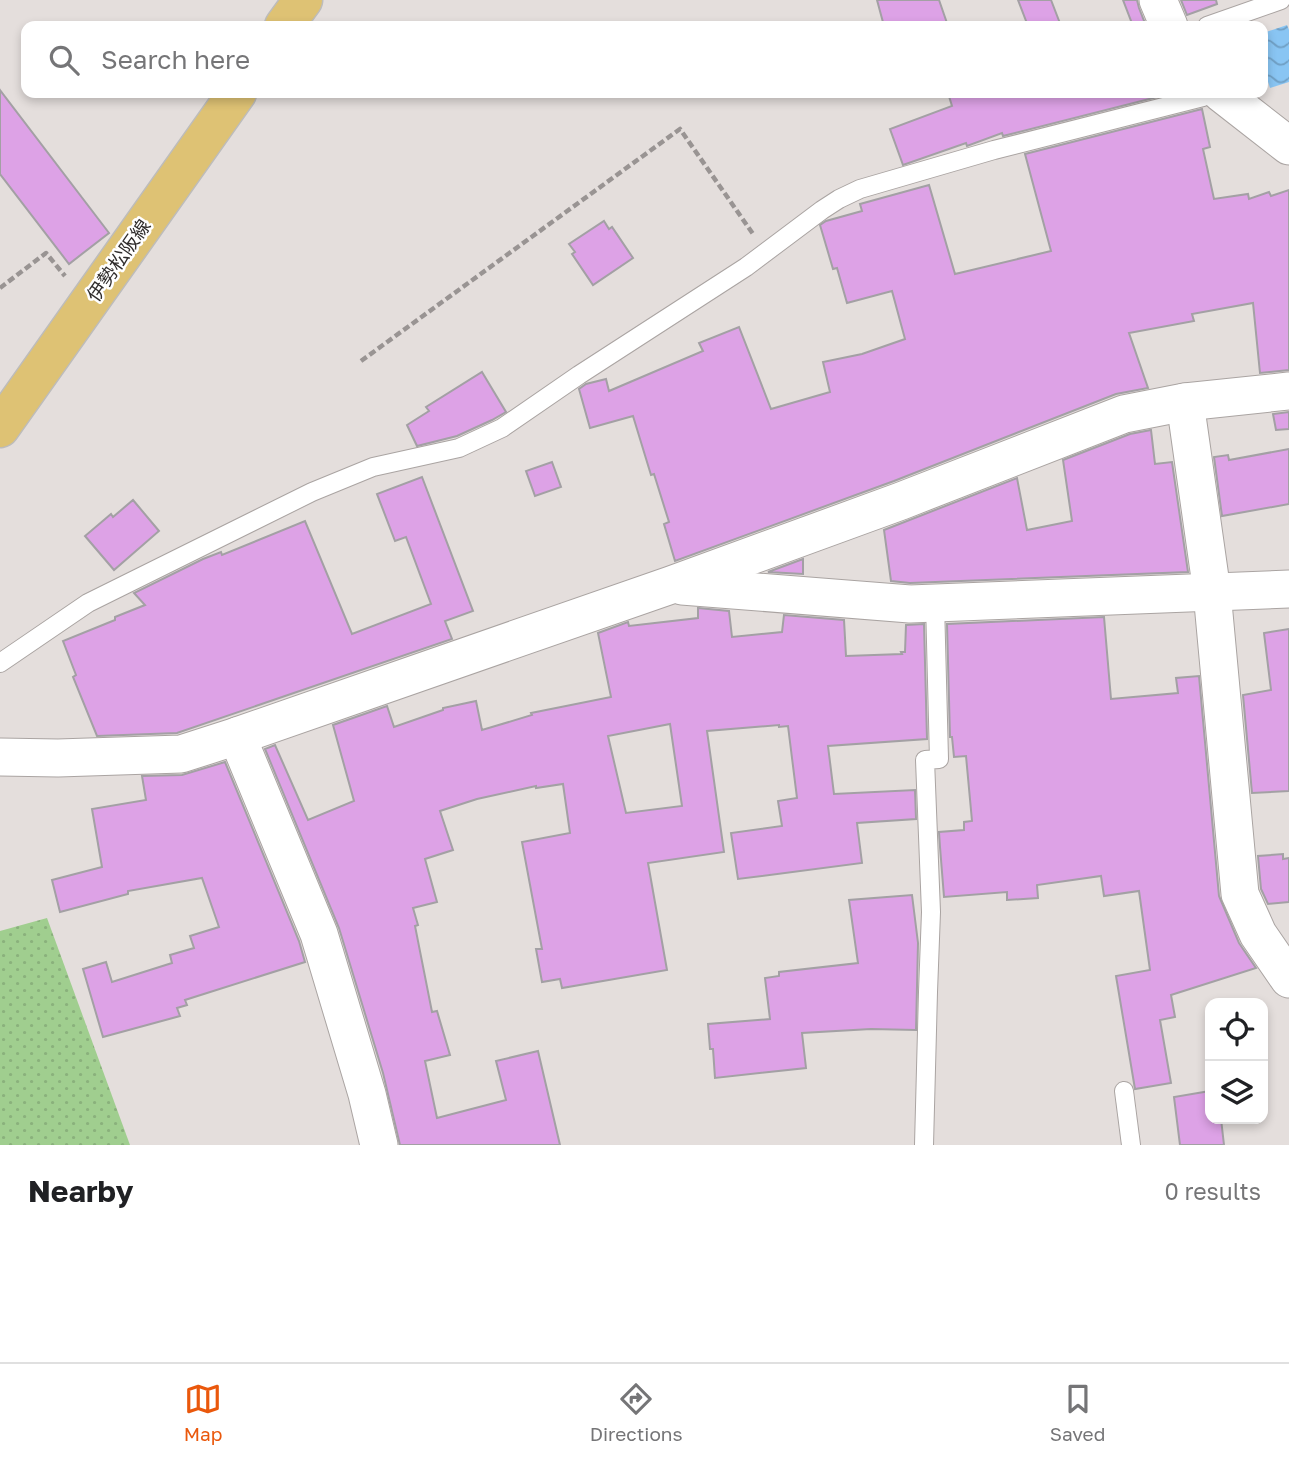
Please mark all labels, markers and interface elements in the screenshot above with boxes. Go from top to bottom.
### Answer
search box [21,21,1268,98]
icon: search [45,41,83,79]
text: Search here [101,44,250,75]
street label: 伊勢松阪線 [81,214,155,306]
map controls [1205,998,1268,1124]
button: locate [1205,998,1268,1061]
button: layers [1205,1061,1268,1124]
text: Nearby [28,1173,133,1209]
text: 0 results [1165,1177,1261,1205]
tab: Map [184,1380,222,1445]
tab: Directions [590,1380,683,1445]
tab: Saved [1050,1380,1105,1445]

